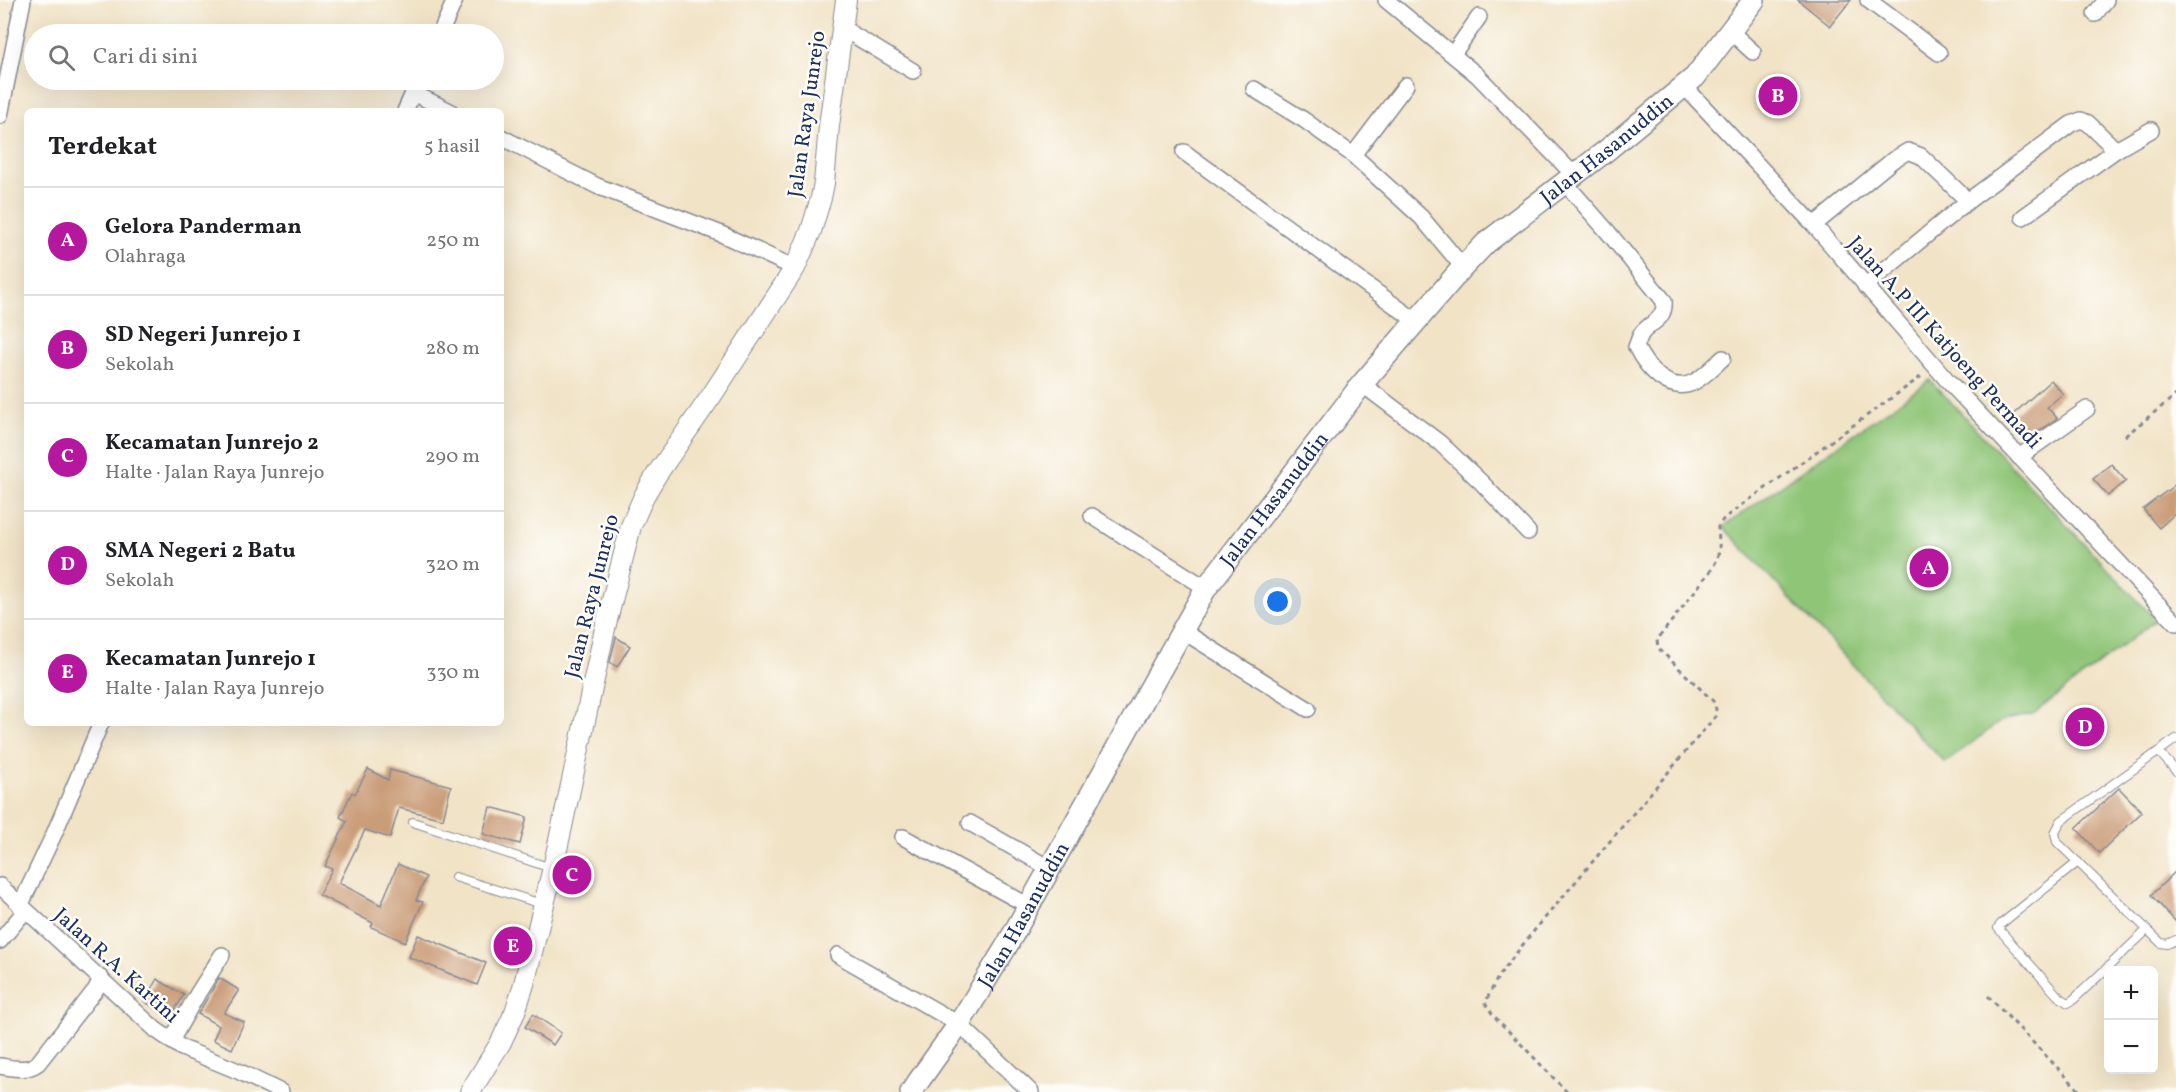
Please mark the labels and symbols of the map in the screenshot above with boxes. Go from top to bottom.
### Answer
street label: Jalan Raya Junrejo [781,29,834,200]
pin: B [1758,74,1798,118]
street label: Jalan Hasanuddin [1534,88,1680,212]
street label: Jalan A.P III Katjoeng Permadi [1840,230,2048,456]
street label: Jalan Hasanuddin [1214,426,1336,574]
street label: Jalan Raya Junrejo [558,511,627,681]
pin: A [1910,546,1948,590]
your location [1263,587,1292,616]
pin: D [2066,704,2104,750]
street label: Jalan Hasanuddin [971,837,1078,994]
pin: C [552,852,592,898]
street label: Jalan R.A. Kartini [47,902,185,1030]
pin: E [494,924,532,968]

